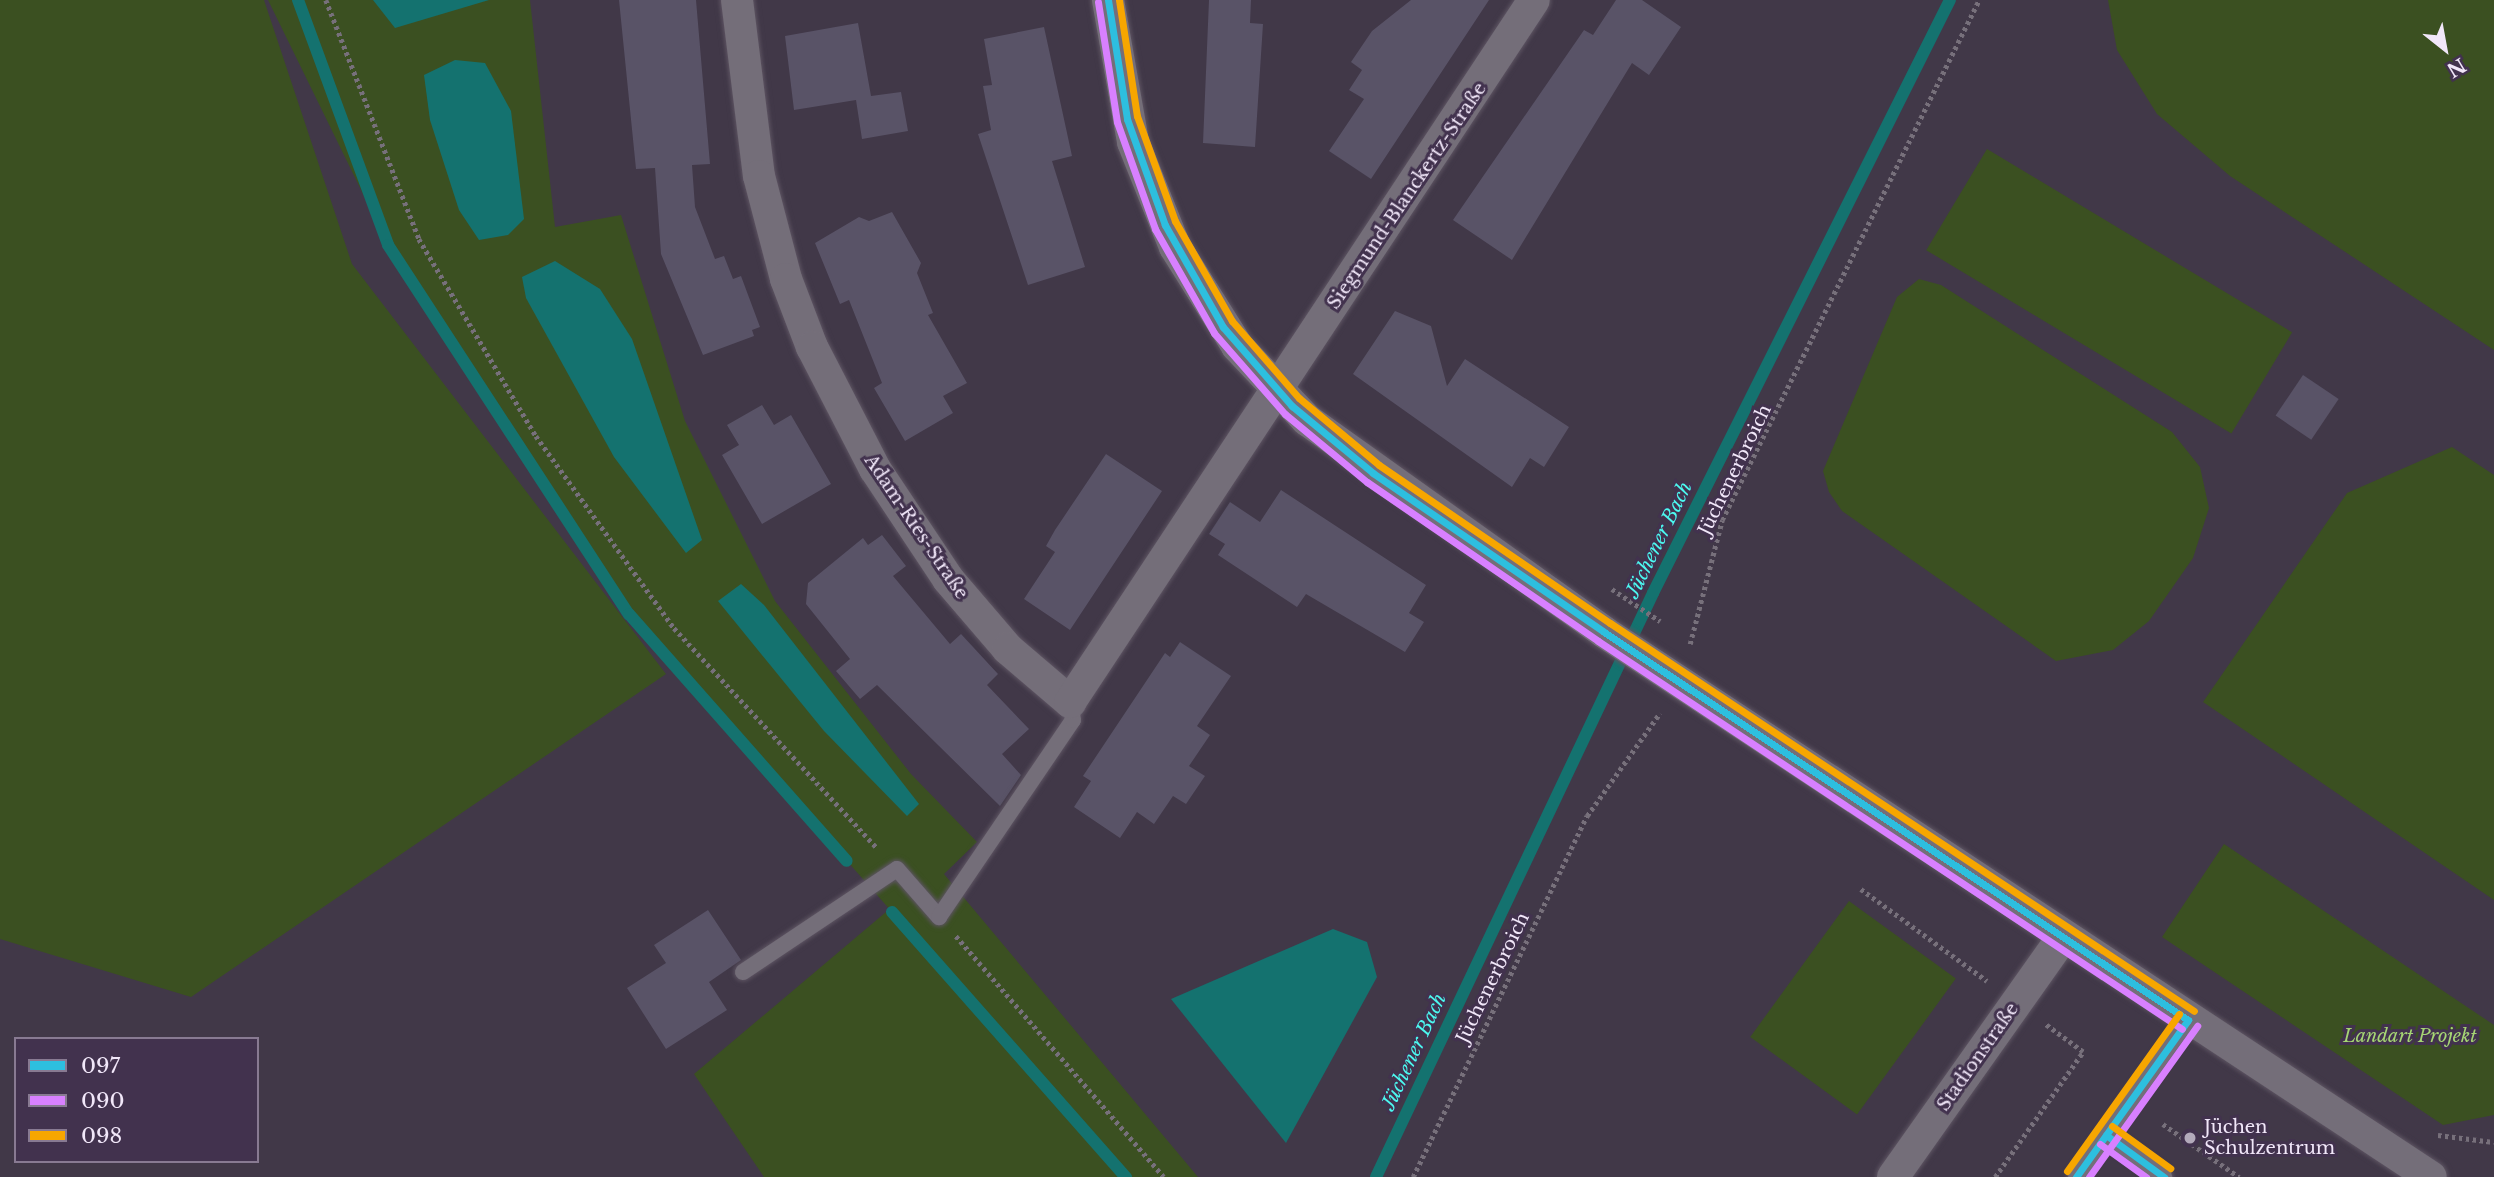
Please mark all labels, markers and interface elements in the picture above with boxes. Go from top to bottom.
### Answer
north arrow [2410,14,2480,84]
text: N [2442,53,2470,82]
street label: Siegmund-Blanckertz-Straße [1323,79,1491,313]
street label: Jüchenerbroich [1694,401,1776,539]
street label: Adam-Ries-Straße [860,451,972,603]
water label: Jüchener Bach [1621,478,1697,602]
street label: Jüchenerbroich [1452,909,1534,1047]
water label: Jüchener Bach [1377,989,1451,1115]
street label: Stadionstraße [1933,999,2023,1115]
park label: Landart Projekt [2343,1025,2477,1047]
legend [14,1037,259,1163]
text: 097 [81,1053,120,1079]
text: 090 [81,1088,125,1114]
place label: Jüchen Schulzentrum [2204,1117,2335,1160]
text: 098 [81,1123,122,1149]
marker: Jüchen Schulzentrum [2182,1130,2198,1146]

